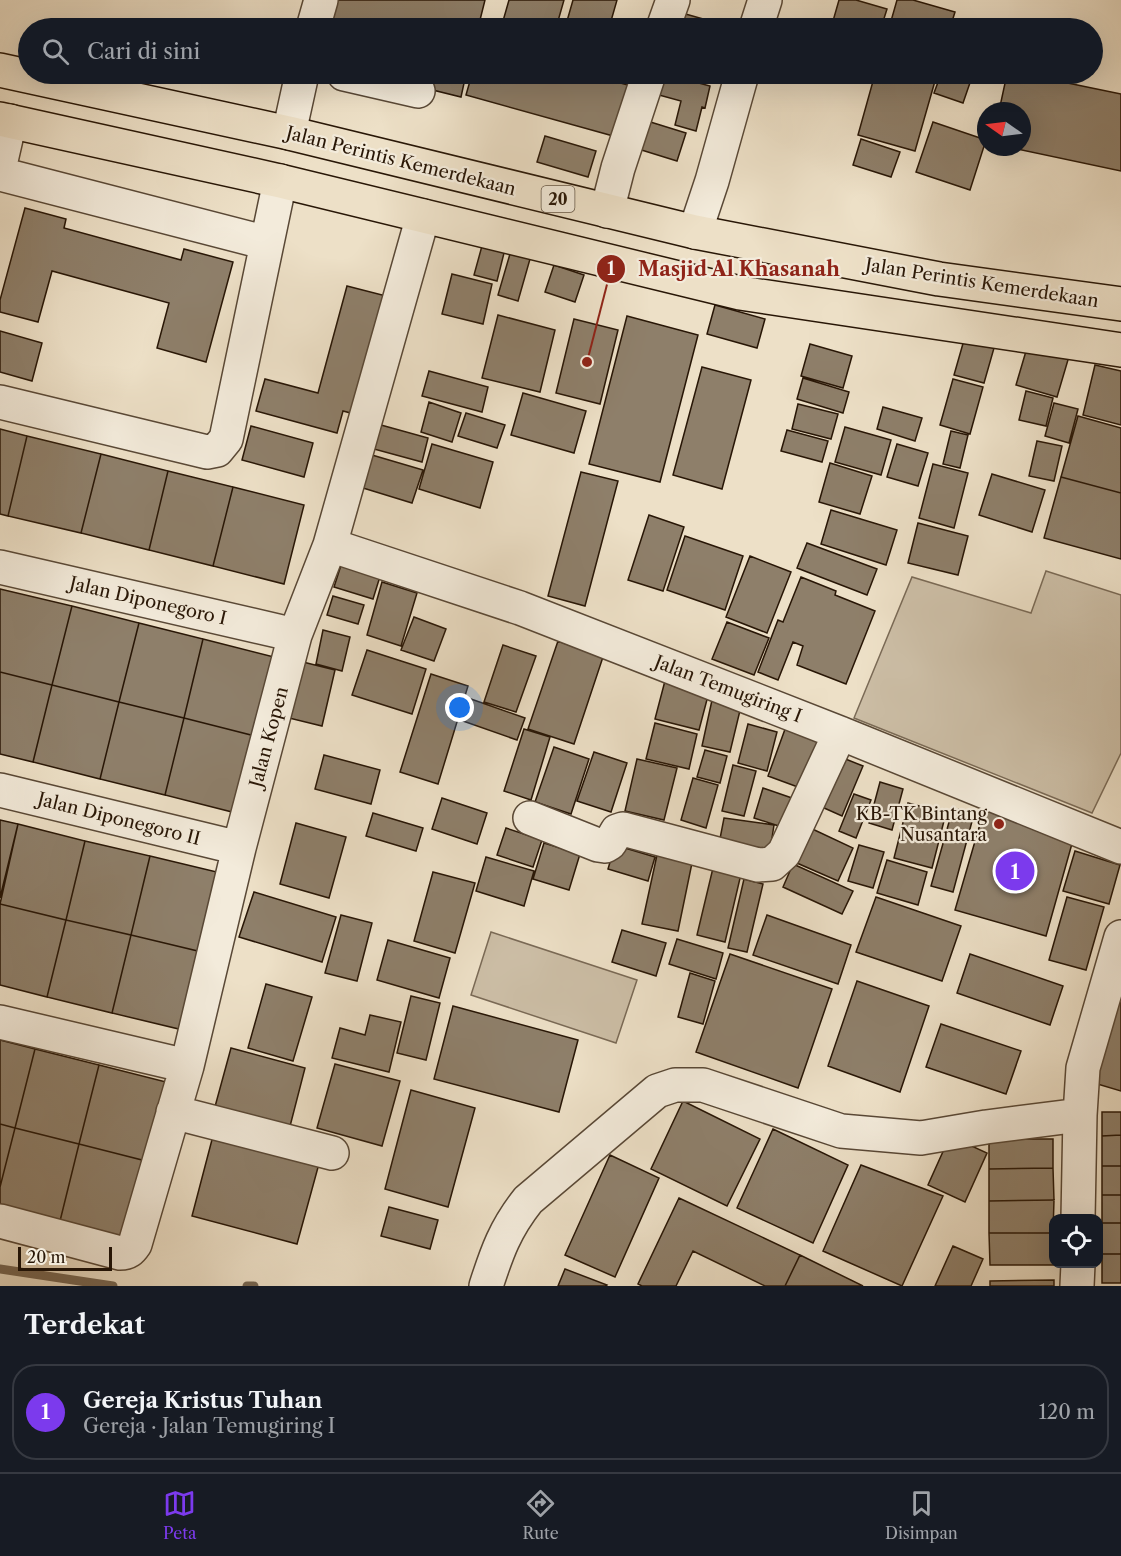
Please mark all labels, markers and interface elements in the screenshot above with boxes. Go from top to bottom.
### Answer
search box [18,18,1103,84]
icon: search [39,35,72,68]
text: Cari di sini [87,38,200,65]
north arrow [977,102,1031,156]
street label: Jalan Perintis Kemerdekaan [281,121,518,200]
road number: 20 [542,186,574,212]
callout: Masjid Al Khasanah [596,250,852,288]
street label: Jalan Perintis Kemerdekaan [861,253,1100,312]
text: Masjid Al Khasanah [638,257,840,281]
text: 1 [607,258,615,280]
street label: Jalan Diponegoro I [64,572,229,630]
street label: Jalan Temugiring I [648,650,805,727]
street label: Jalan Kopen [244,684,293,793]
your location [445,693,474,722]
street label: Jalan Diponegoro II [32,787,203,850]
place label: KB-TK Bintang Nusantara [856,803,988,846]
marker: KB-TK Bintang Nusantara [992,817,1006,831]
pin: 1 [996,848,1034,894]
map controls [1049,1214,1103,1268]
button: locate [1049,1214,1103,1268]
scale bar [18,1244,112,1272]
text: 20 m [27,1247,66,1267]
text: Terdekat [24,1309,145,1341]
text: Gereja Kristus Tuhan [83,1387,322,1414]
text: 1 [41,1400,50,1424]
text: 120 m [1038,1400,1095,1424]
text: Gereja · Jalan Temugiring I [83,1414,335,1438]
tab: Peta [163,1487,196,1543]
tab: Rute [523,1487,559,1543]
tab: Disimpan [885,1487,958,1543]

